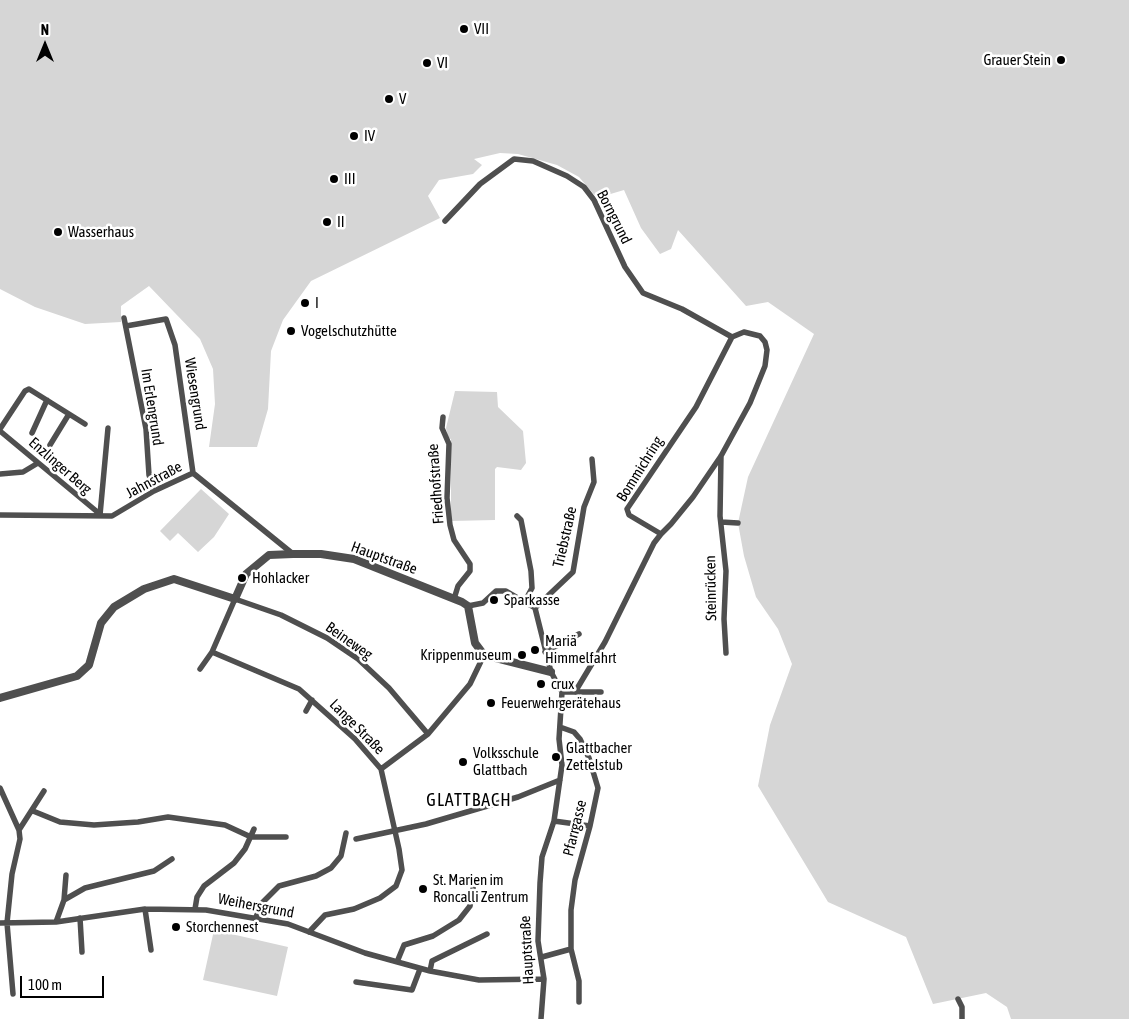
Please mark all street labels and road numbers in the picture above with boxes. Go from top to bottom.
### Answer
street label: Borngrund [593,187,635,247]
street label: Wiesengrund [180,357,210,431]
street label: Im Erlengrund [137,367,167,447]
street label: Bommichring [613,433,667,505]
street label: Enzlinger Berg [25,434,95,498]
street label: Friedhofstraße [424,443,448,525]
street label: Jahnstraße [123,458,185,502]
street label: Triebstraße [549,505,581,569]
street label: Hauptstraße [349,538,419,578]
street label: Steinrücken [701,555,721,621]
street label: Beineweg [322,618,376,664]
street label: Lange Straße [326,696,388,758]
street label: Pfarrgasse [559,798,591,858]
street label: Weihersgrund [216,890,296,922]
street label: Hauptstraße [516,915,538,985]

